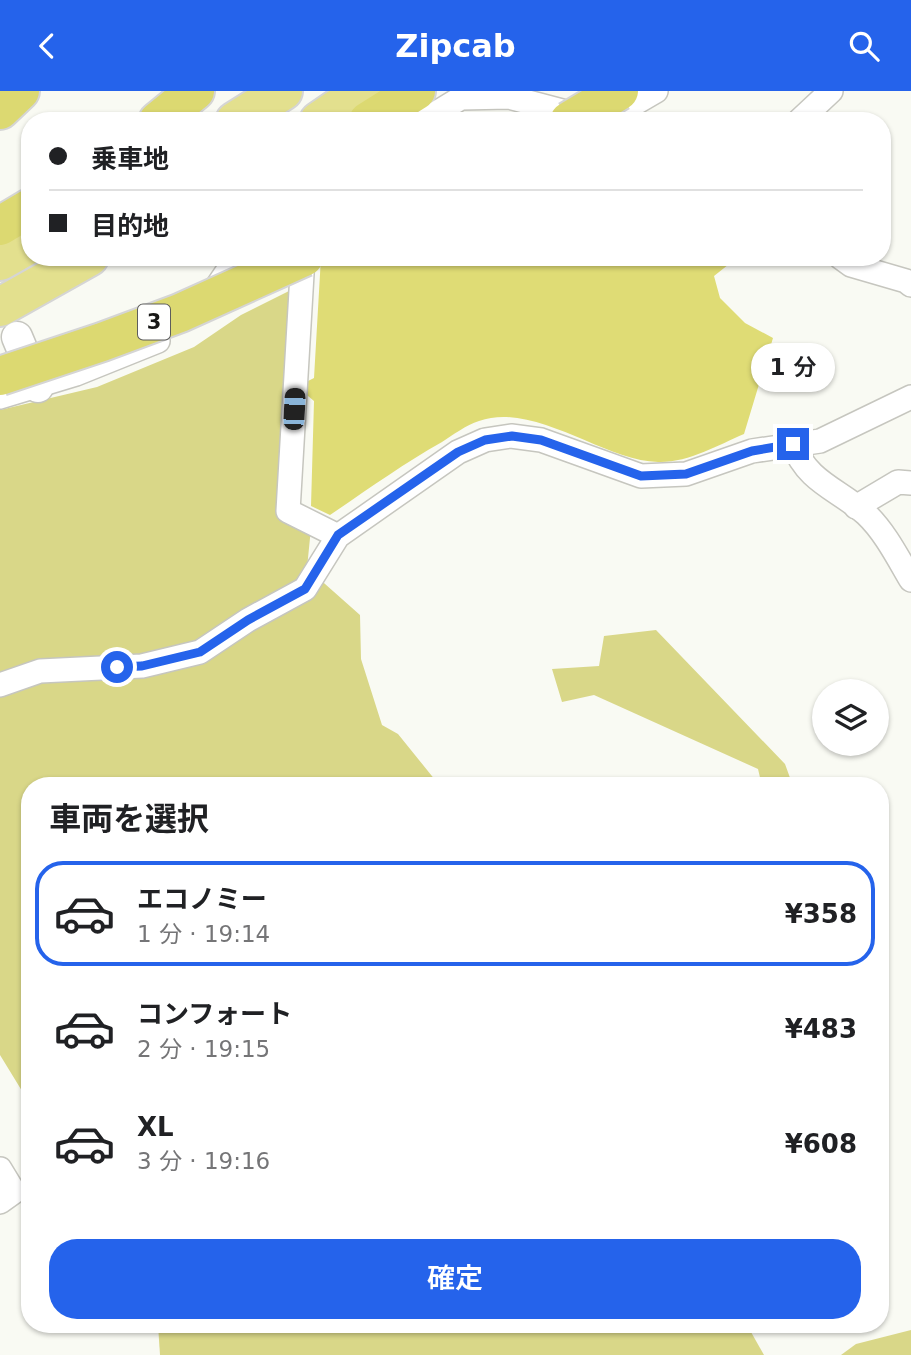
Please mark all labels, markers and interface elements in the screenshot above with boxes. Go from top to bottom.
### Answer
icon: back [28,27,66,65]
text: Zipcab [395,27,516,65]
icon: search [845,27,883,65]
text: 乗車地 [91,144,169,174]
text: 目的地 [91,211,169,241]
road number: 3 [138,305,170,339]
callout: 1 分 [751,343,835,391]
text: 1 分 [769,354,817,380]
car [283,387,306,431]
route end [777,428,809,460]
route start [101,651,133,683]
map controls [812,679,889,756]
button: layers [812,679,889,756]
text: 車両を選択 [49,800,209,838]
icon: car [53,882,116,945]
text: エコノミー [137,884,267,914]
text: ¥358 [785,899,857,929]
text: 1 分 · 19:14 [137,921,270,947]
icon: car [53,997,116,1060]
text: コンフォート [137,999,292,1029]
text: ¥483 [785,1014,857,1044]
text: 2 分 · 19:15 [137,1036,270,1062]
icon: car [53,1112,116,1175]
text: XL [137,1112,174,1142]
text: ¥608 [785,1129,857,1159]
text: 3 分 · 19:16 [137,1148,270,1174]
button: 確定 [49,1239,861,1319]

